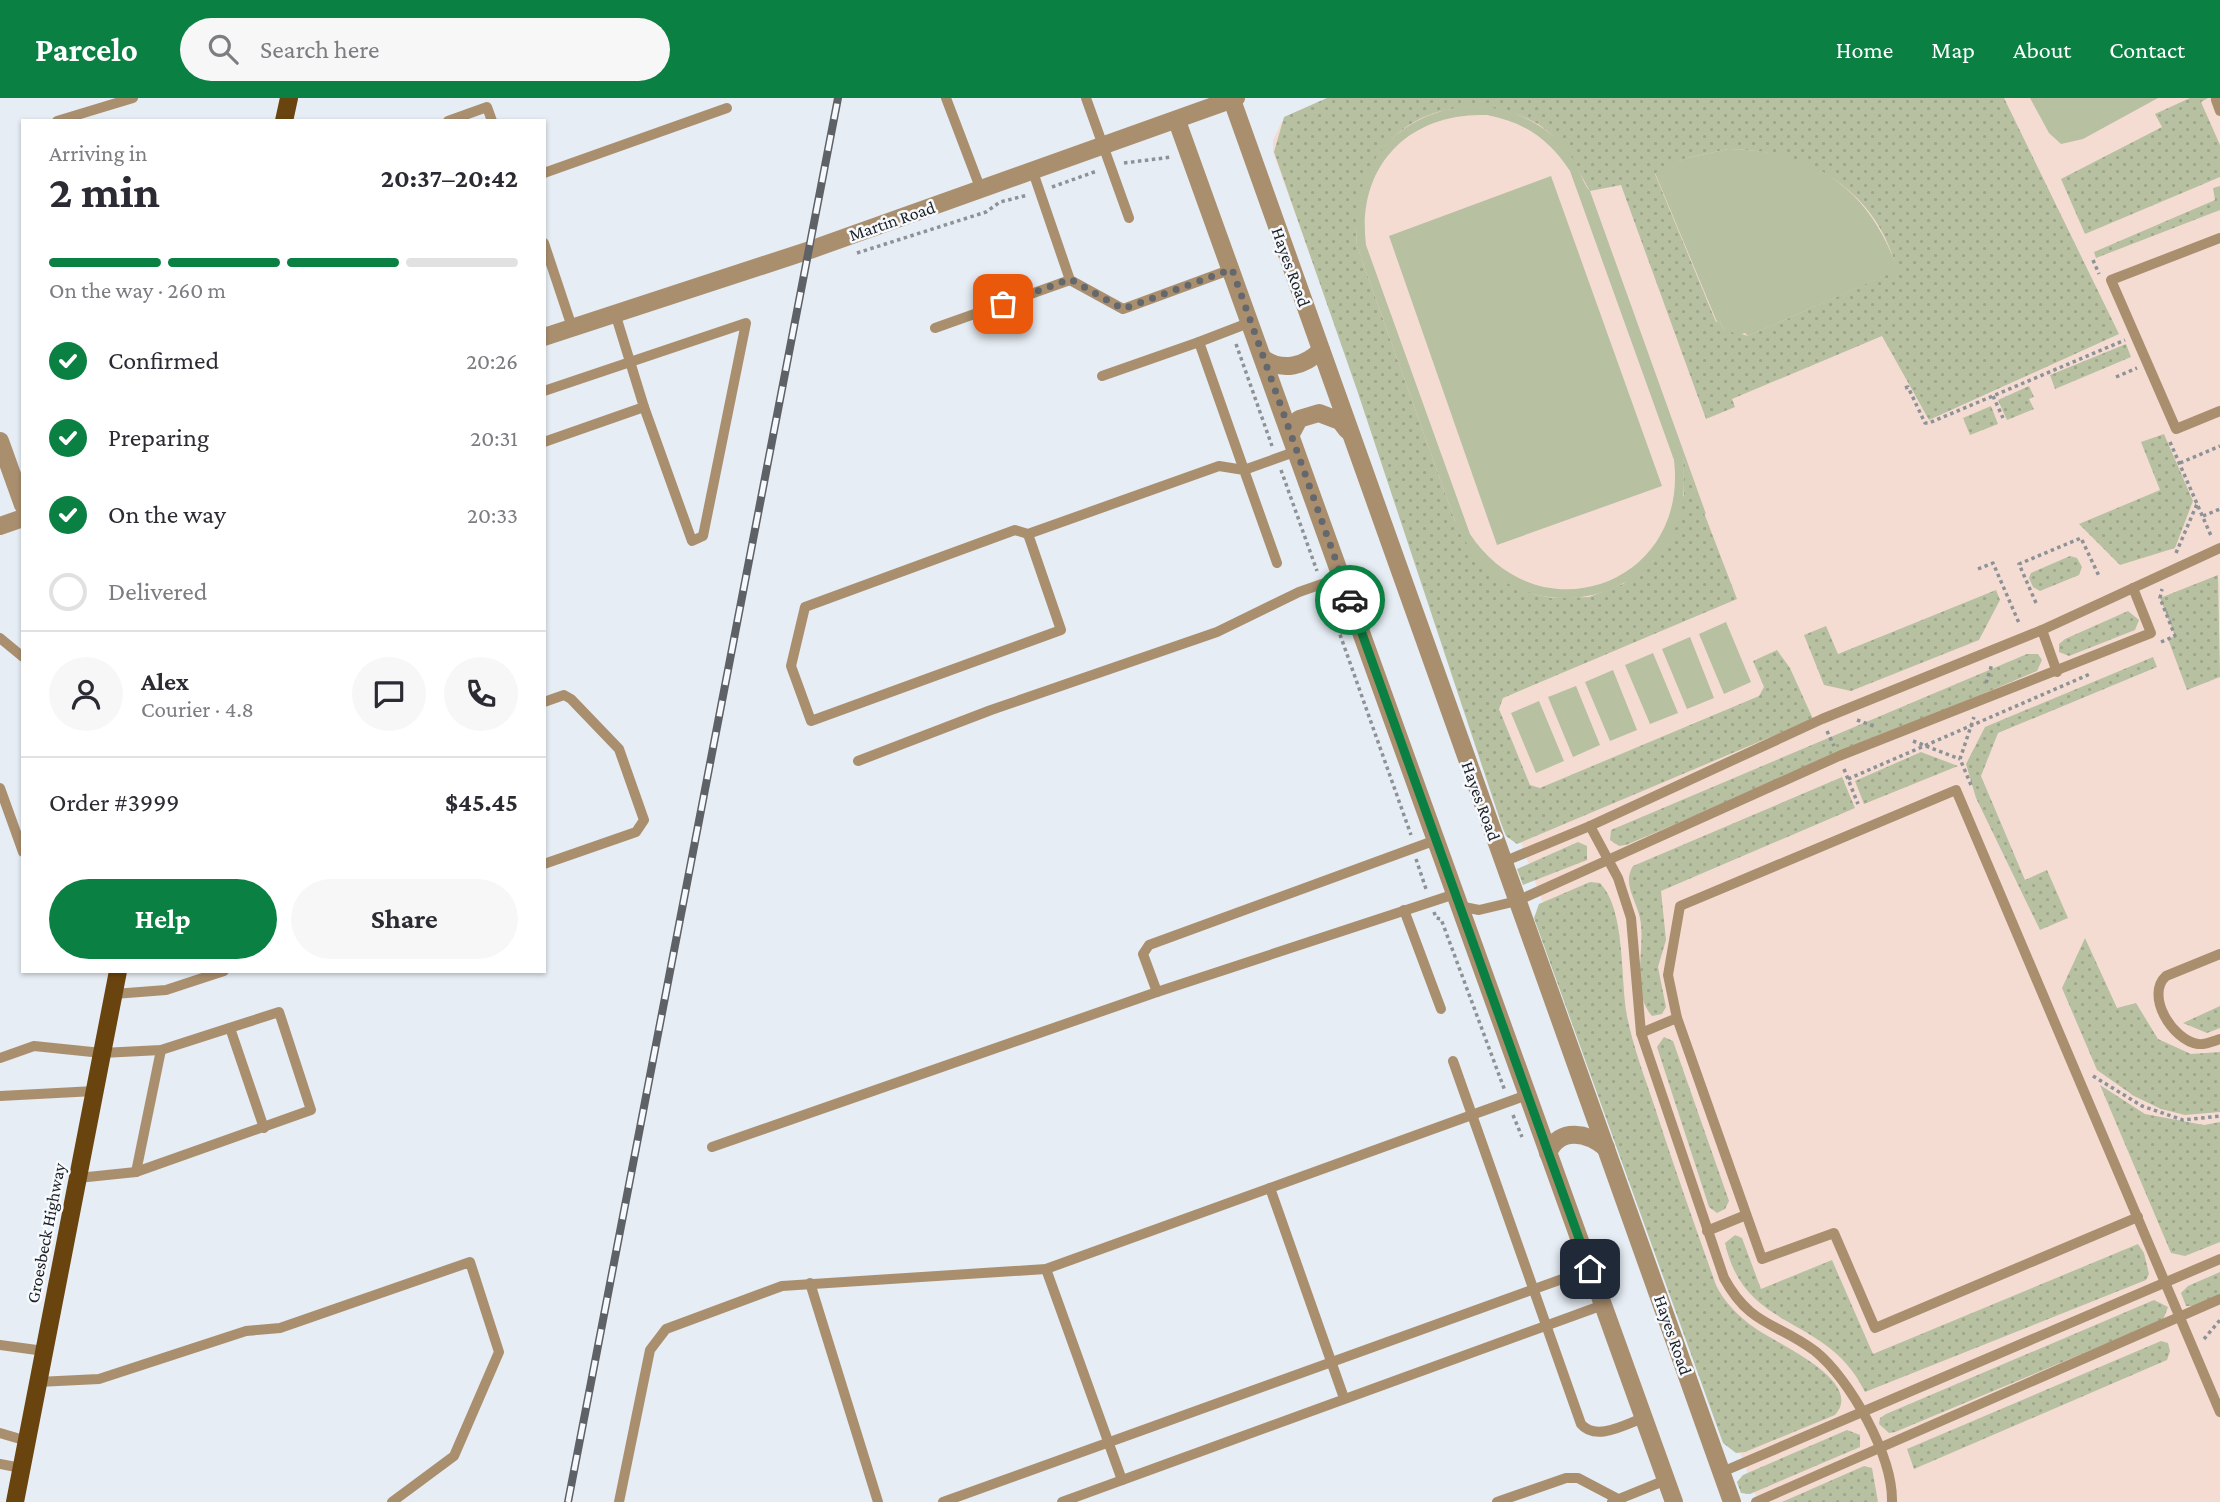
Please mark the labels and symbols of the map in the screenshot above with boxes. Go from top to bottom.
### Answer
street label: Martin Road [846,197,938,245]
street label: Hayes Road [1267,225,1315,310]
pin [973,274,1033,334]
courier [1315,565,1385,635]
street label: Hayes Road [1457,759,1505,844]
street label: Groesbeck Highway [23,1161,70,1305]
pin [1560,1239,1620,1299]
street label: Hayes Road [1650,1292,1696,1378]

